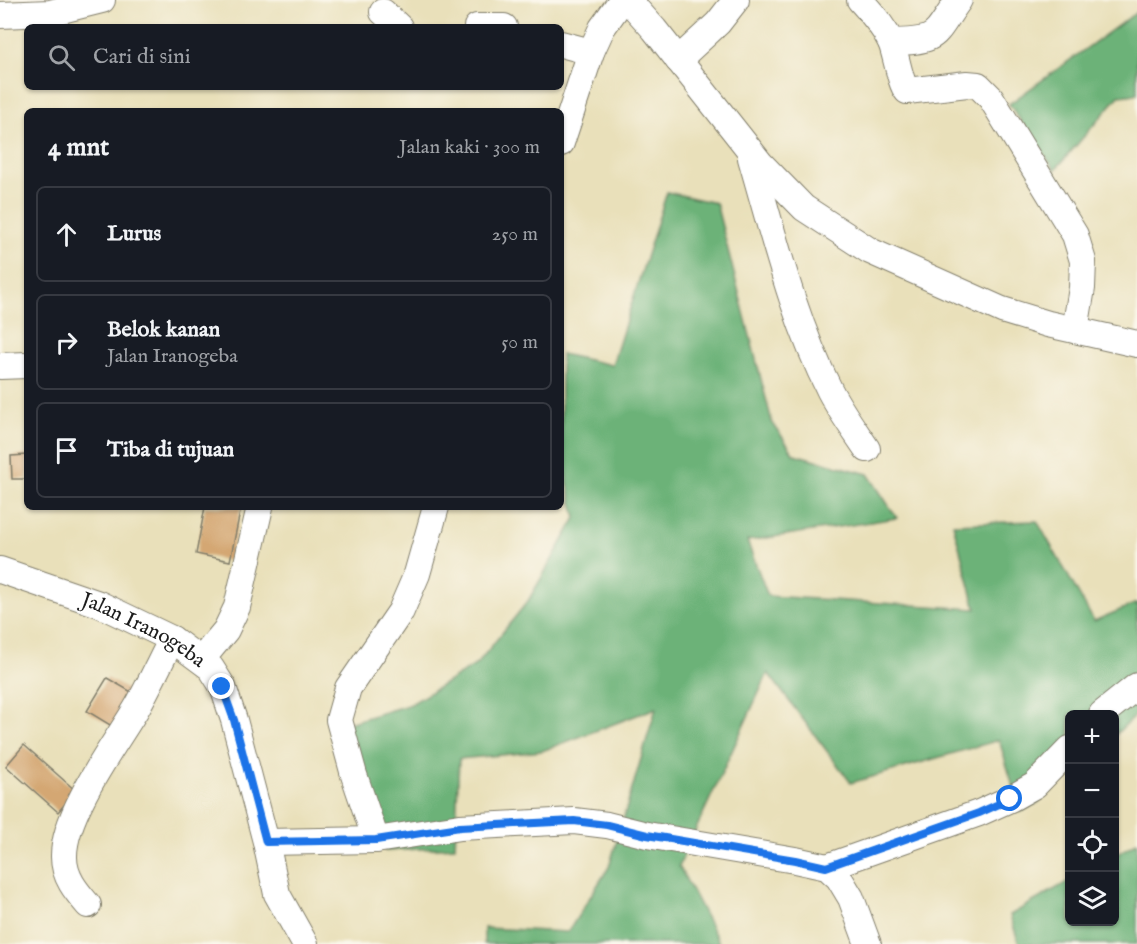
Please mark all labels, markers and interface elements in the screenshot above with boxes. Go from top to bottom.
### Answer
search box [24,24,564,90]
icon: search [45,41,78,74]
text: Cari di sini [93,43,191,71]
text: 4 mnt [48,131,109,164]
text: Jalan kaki · 300 m [399,135,540,160]
icon: ahead [50,218,83,251]
text: Lurus [107,220,161,248]
text: 250 m [492,222,538,247]
text: Belok kanan [107,316,220,344]
icon: right [50,326,83,359]
text: 50 m [501,330,538,355]
text: Jalan Iranogeba [107,344,238,369]
icon: arrive [50,434,83,467]
text: Tiba di tujuan [107,436,234,464]
street label: Jalan Iranogeba [76,586,211,675]
route end [208,673,234,699]
map controls [1065,710,1119,926]
button: + [1065,710,1119,764]
button: − [1065,764,1119,818]
route start [996,785,1022,811]
button: locate [1065,818,1119,872]
button: layers [1065,872,1119,926]

